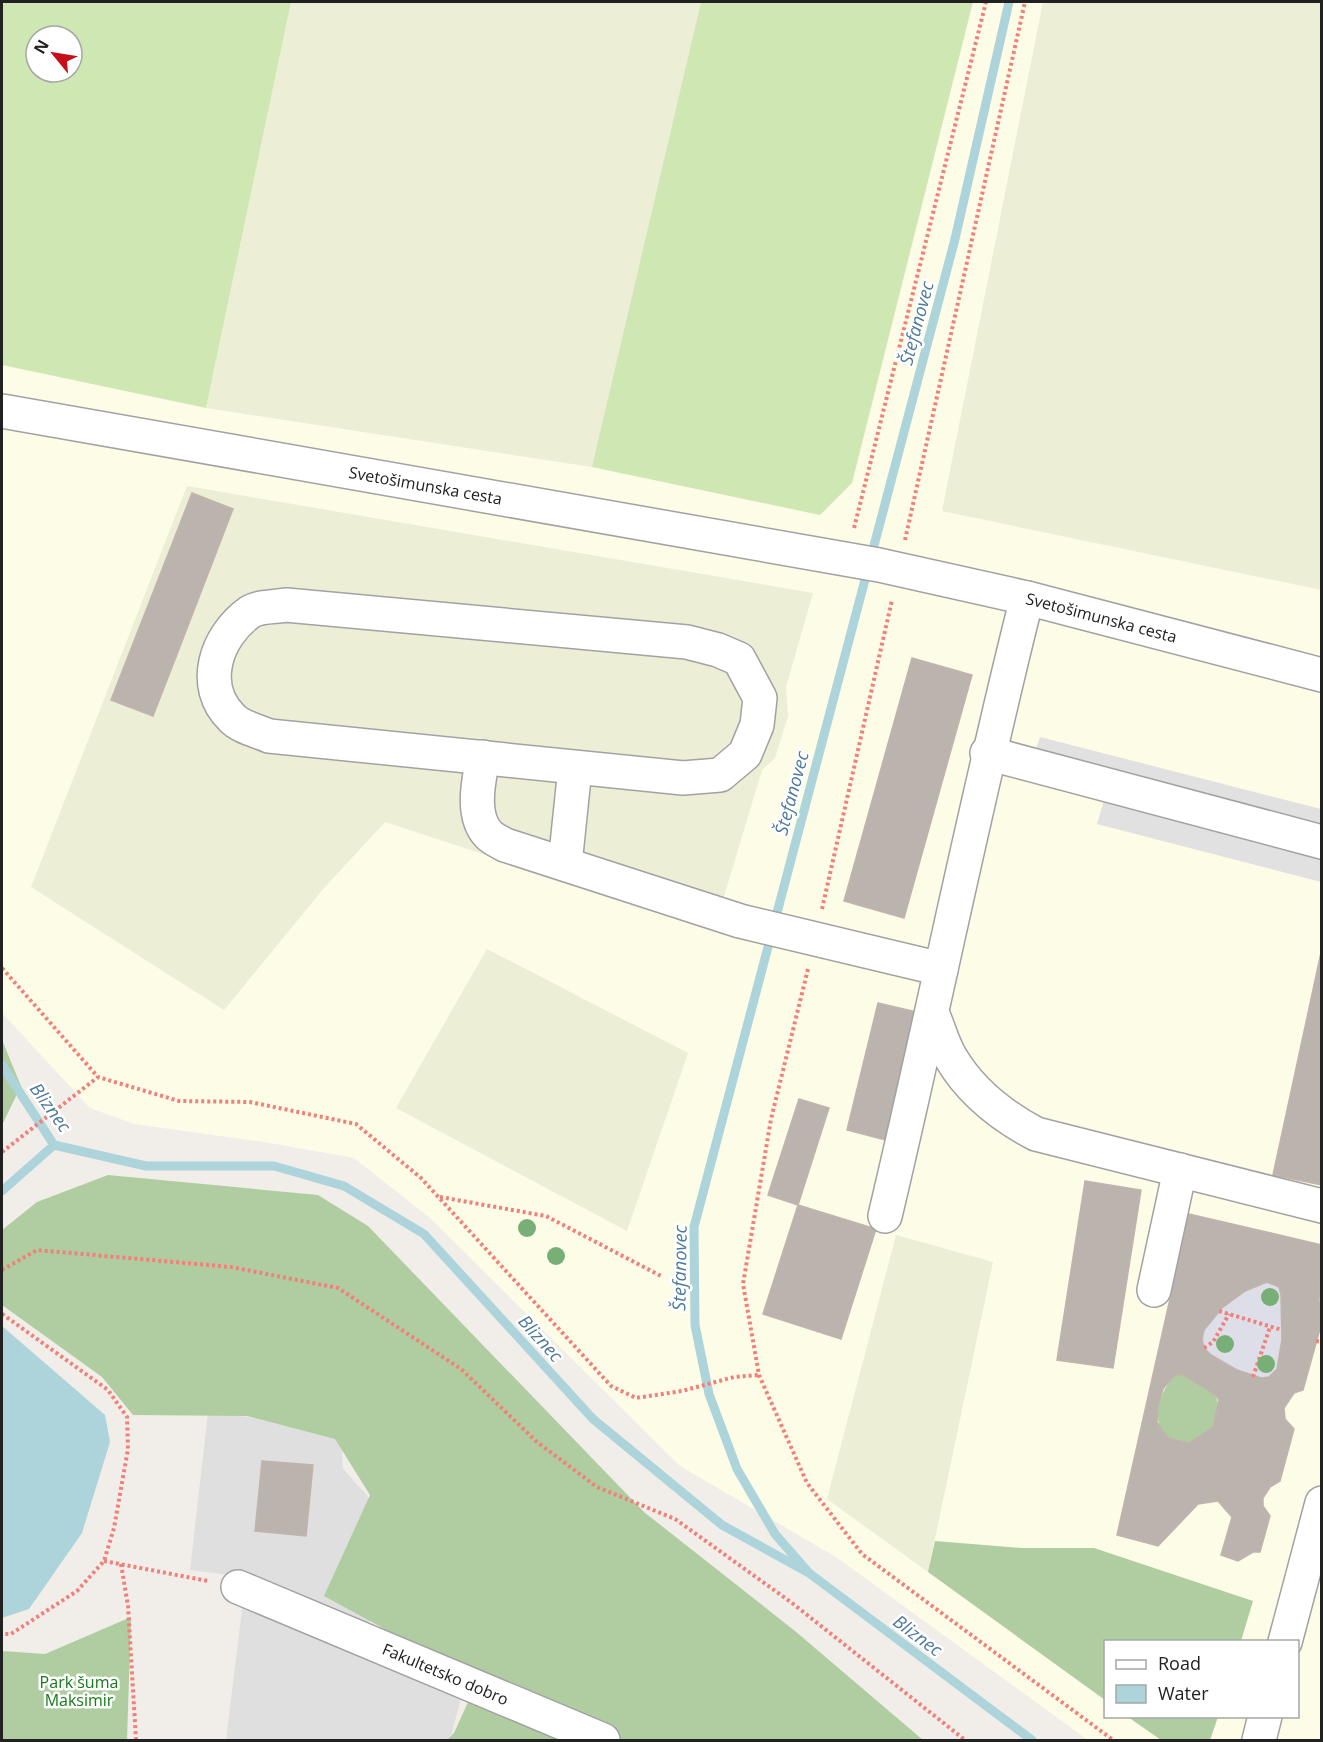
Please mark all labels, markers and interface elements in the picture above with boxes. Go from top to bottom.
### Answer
north arrow [24,24,84,84]
text: N [28,35,54,58]
water label: Štefanovec [893,278,939,367]
street label: Svetošimunska cesta [347,461,504,510]
street label: Svetošimunska cesta [1024,587,1179,648]
water label: Štefanovec [768,748,814,837]
water label: Bliznec [25,1078,77,1137]
water label: Štefanovec [666,1224,692,1311]
water label: Bliznec [514,1309,569,1367]
water label: Bliznec [889,1609,948,1662]
street label: Fakultetsko dobro [379,1638,512,1710]
legend [1104,1640,1299,1718]
text: Road [1158,1651,1201,1675]
park label: Park šuma Maksimir [40,1671,118,1711]
text: Water [1158,1681,1209,1705]

